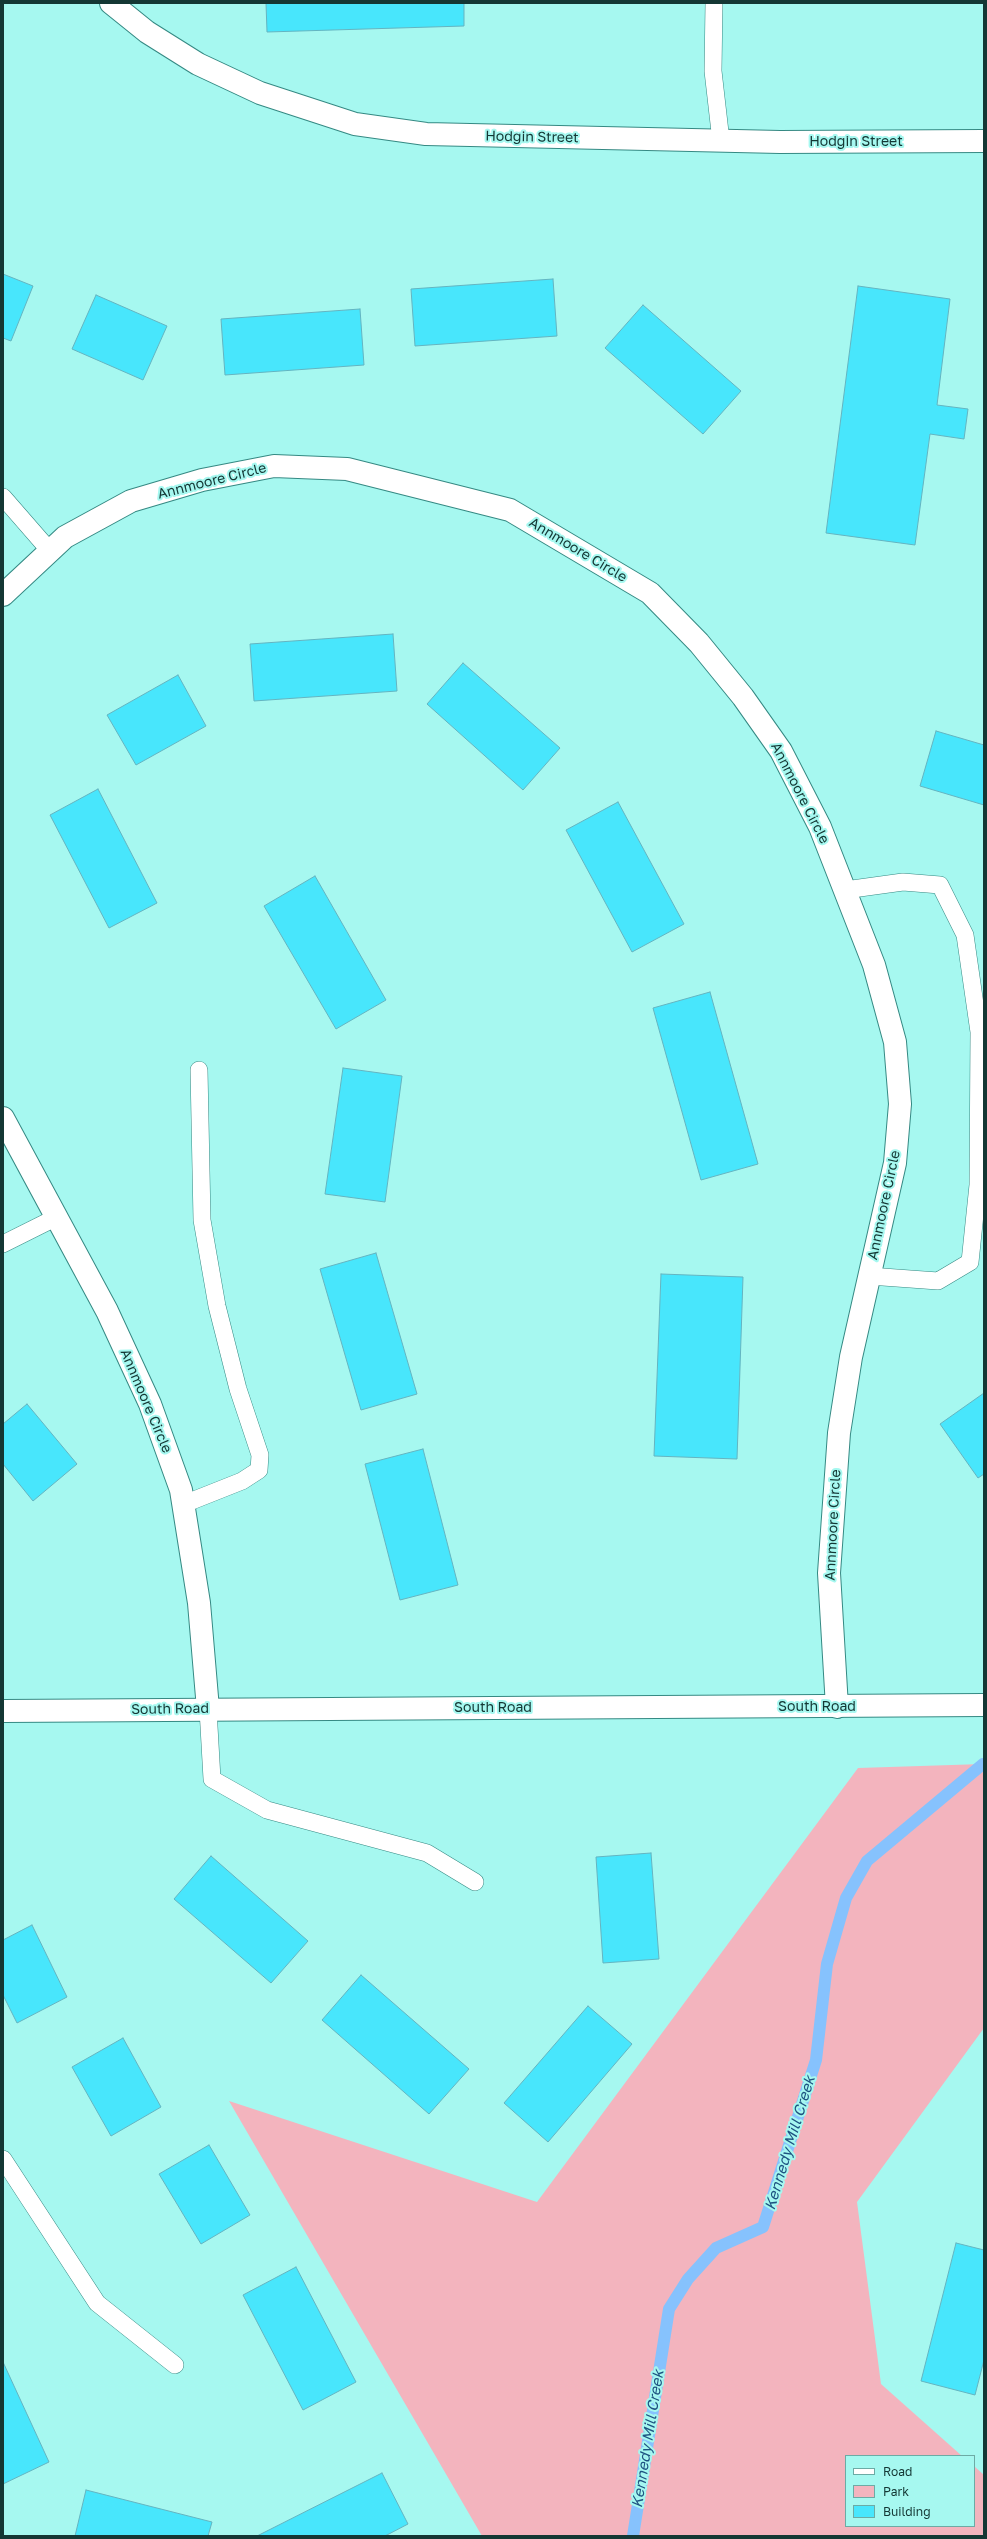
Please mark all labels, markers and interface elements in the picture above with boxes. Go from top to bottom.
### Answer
street label: Hodgin Street [485,128,579,146]
street label: Hodgin Street [809,134,903,150]
street label: Annmoore Circle [156,459,268,503]
street label: Annmoore Circle [526,514,630,586]
street label: Annmoore Circle [767,740,833,846]
street label: Annmoore Circle [864,1149,904,1261]
street label: Annmoore Circle [117,1346,175,1456]
street label: Annmoore Circle [822,1469,844,1581]
street label: South Road [778,1699,856,1715]
street label: South Road [131,1700,209,1718]
street label: South Road [454,1700,532,1716]
water label: Kennedy Mill Creek [761,2074,819,2212]
water label: Kennedy Mill Creek [628,2369,668,2509]
legend [845,2455,975,2527]
text: Road [883,2464,912,2479]
text: Park [883,2484,909,2499]
text: Building [883,2504,931,2519]

